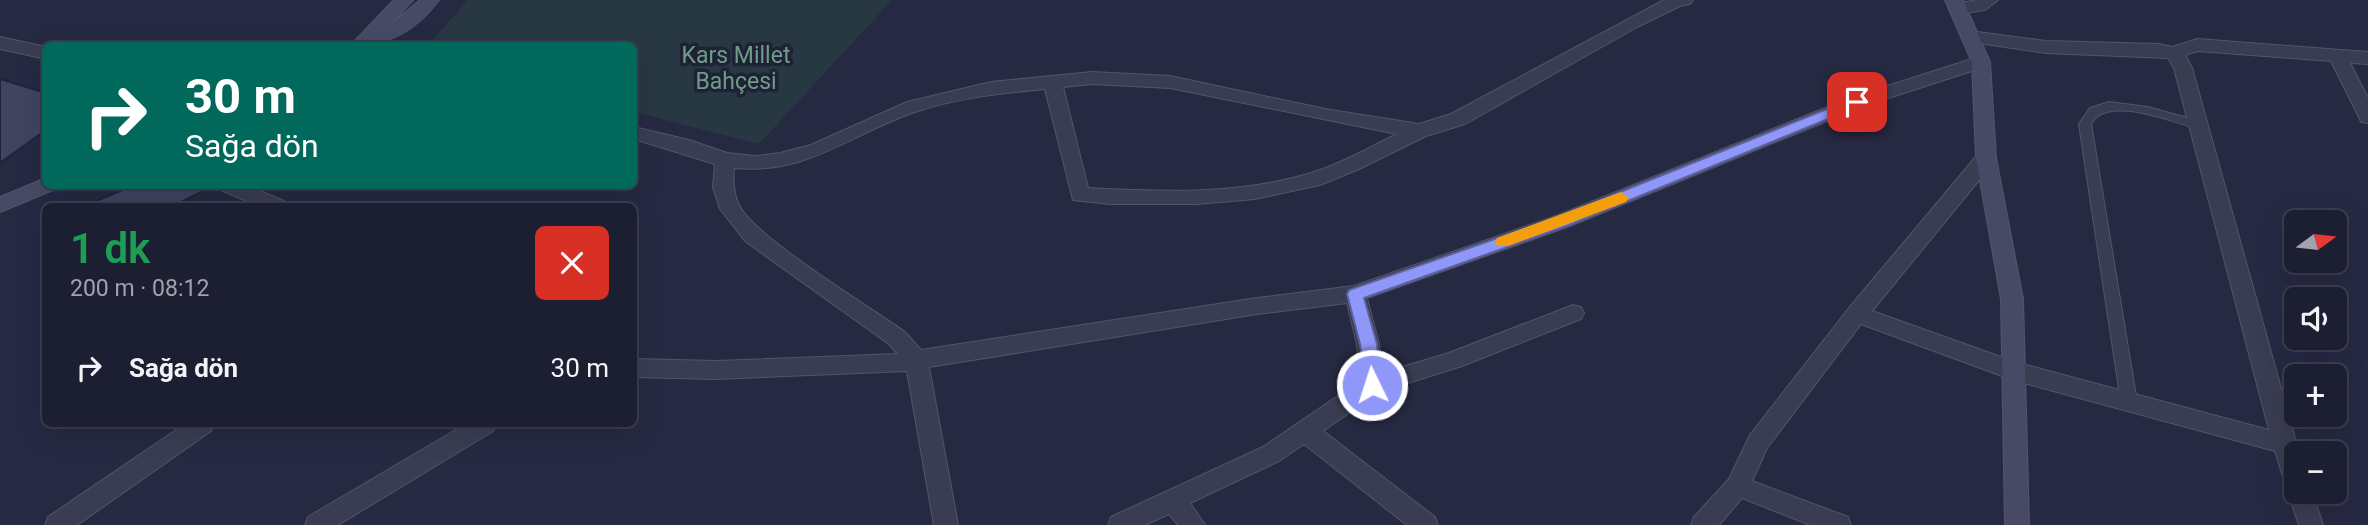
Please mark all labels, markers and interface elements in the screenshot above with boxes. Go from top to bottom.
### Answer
park label: Kars Millet Bahçesi [682,42,790,95]
text: 30 m [185,68,296,125]
icon: right [70,70,161,161]
pin [1827,72,1887,132]
icon: arrive [1838,83,1876,121]
text: Sağa dön [185,127,319,165]
north arrow [2284,210,2347,273]
map controls [2284,210,2347,504]
text: 1 dk [70,224,150,273]
button: close [535,226,609,300]
text: 200 m · 08:12 [70,275,209,302]
button: sound [2284,287,2347,350]
position arrow [1335,348,1409,422]
icon: right [70,349,108,387]
text: Sağa dön [129,353,238,383]
text: 30 m [551,353,609,383]
button: + [2284,364,2347,427]
button: − [2284,441,2347,504]

